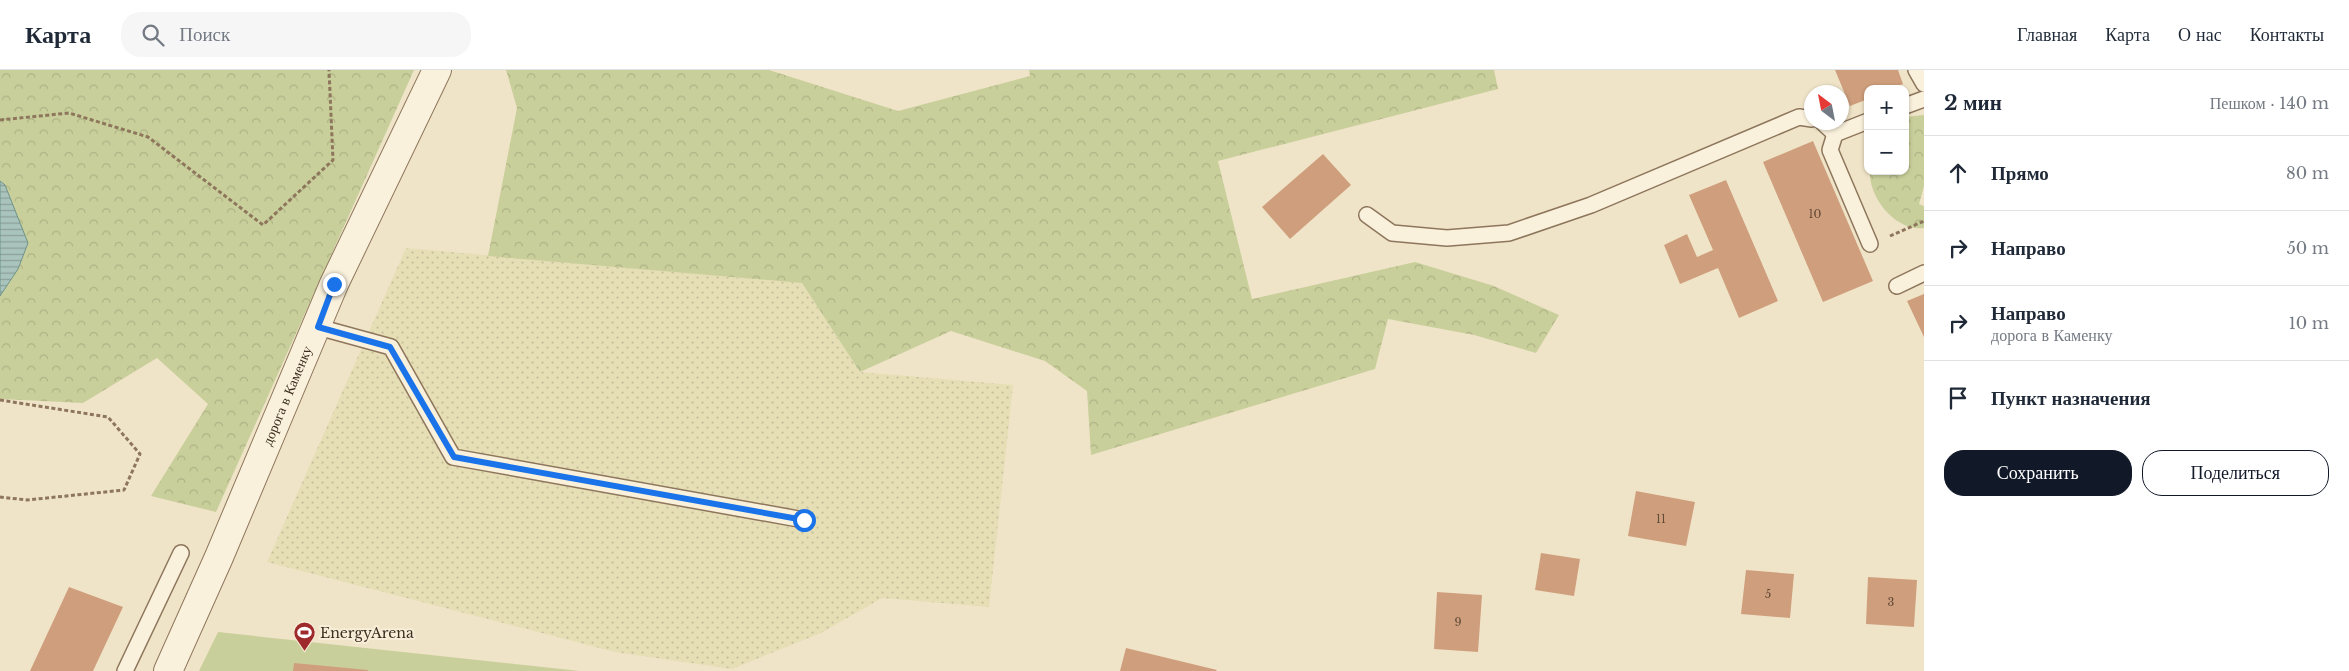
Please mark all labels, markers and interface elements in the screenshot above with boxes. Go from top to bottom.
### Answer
search box [121,12,471,57]
text: Карта [25,20,91,49]
icon: search [139,21,167,49]
text: Поиск [179,23,230,46]
text: Главная [2017,24,2077,46]
text: Карта [2105,24,2150,46]
text: О нас [2178,24,2222,46]
text: Контакты [2250,24,2324,46]
north arrow [1804,85,1849,130]
map controls [1864,85,1909,175]
button: + [1864,85,1909,130]
text: 2 мин [1944,90,2002,116]
text: Пешком · 140 m [2210,93,2329,113]
button: − [1864,130,1909,175]
icon: ahead [1944,159,1972,187]
text: Прямо [1991,162,2049,185]
text: 80 m [2286,163,2329,183]
house number: 10 [1809,207,1822,221]
icon: right [1944,234,1972,262]
text: Направо [1991,237,2066,260]
text: 50 m [2287,238,2329,258]
route end [323,273,346,296]
text: Направо [1991,302,2066,325]
icon: right [1944,309,1972,337]
text: 10 m [2289,313,2329,333]
text: дорога в Каменку [1991,325,2112,345]
street label: дорога в Каменку [258,343,316,448]
icon: arrive [1944,384,1972,412]
text: Пункт назначения [1991,387,2151,410]
button: Сохранить [1944,450,2132,496]
button: Поделиться [2142,450,2329,496]
route start [793,509,816,532]
house number: 11 [1656,512,1666,526]
house number: 5 [1765,587,1771,601]
house number: 3 [1888,595,1895,609]
house number: 9 [1454,615,1462,629]
sports icon: EnergyArena [292,621,316,652]
place label: EnergyArena [320,624,414,642]

